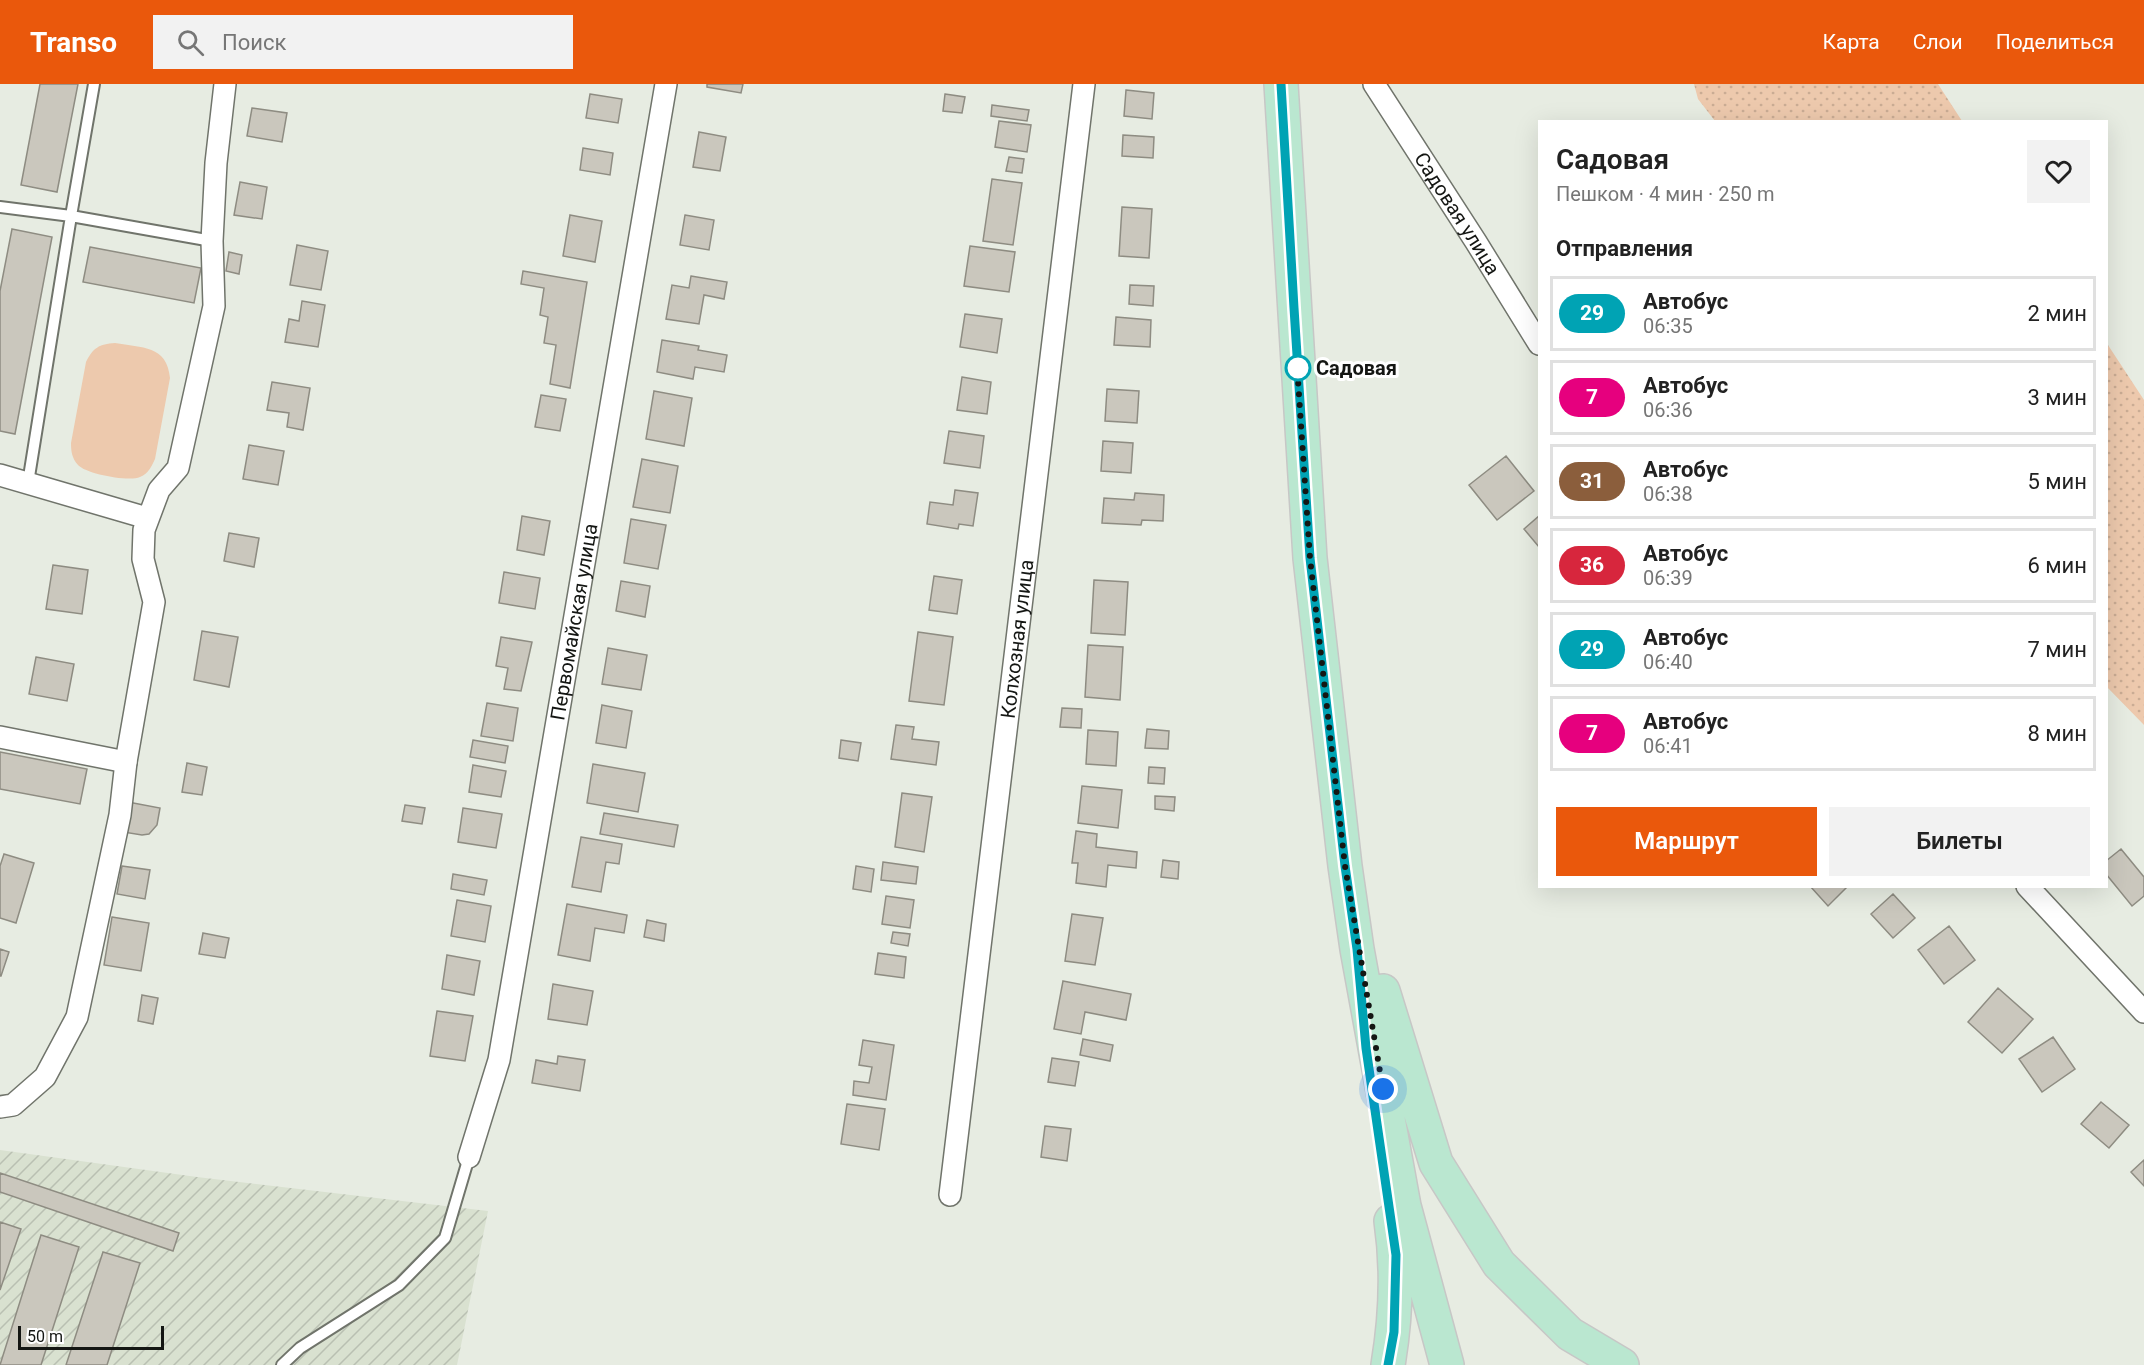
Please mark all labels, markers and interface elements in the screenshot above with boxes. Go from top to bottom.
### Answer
search box [153,15,573,69]
text: Transo [30,26,117,59]
icon: search [174,26,207,59]
text: Поиск [222,30,286,55]
text: Карта [1823,30,1880,54]
text: Слои [1913,30,1963,54]
text: Поделиться [1996,30,2114,54]
button: heart [2027,140,2090,203]
text: Садовая [1556,143,1669,176]
street label: Садовая улица [1409,148,1505,279]
text: Пешком · 4 мин · 250 m [1556,182,1775,206]
text: Отправления [1556,236,1693,261]
text: Автобус [1643,289,1728,314]
text: 29 [1580,301,1604,325]
text: 2 мин [2027,301,2087,326]
text: 06:35 [1643,314,1693,338]
marker: Садовая [1285,355,1311,381]
place label: Садовая [1316,356,1397,380]
text: Автобус [1643,373,1728,398]
text: 7 [1586,385,1598,409]
text: 3 мин [2027,385,2087,410]
text: 06:36 [1643,398,1693,422]
text: Автобус [1643,457,1728,482]
text: 31 [1580,469,1604,493]
text: 5 мин [2027,469,2087,494]
text: 06:38 [1643,482,1693,506]
street label: Первомайская улица [545,522,603,722]
text: Автобус [1643,541,1728,566]
text: 36 [1580,553,1604,577]
text: 6 мин [2027,553,2087,578]
street label: Колхозная улица [996,558,1039,720]
text: 06:39 [1643,566,1693,590]
text: Автобус [1643,625,1728,650]
text: 29 [1580,637,1604,661]
text: 7 мин [2027,637,2087,662]
text: 06:40 [1643,650,1693,674]
text: Автобус [1643,709,1728,734]
text: 7 [1586,721,1598,745]
text: 8 мин [2027,721,2087,746]
text: 06:41 [1643,734,1693,758]
button: Маршрут [1556,807,1817,876]
button: Билеты [1829,807,2090,876]
your location [1368,1074,1398,1104]
scale bar [18,1323,164,1350]
text: 50 m [27,1327,63,1346]

